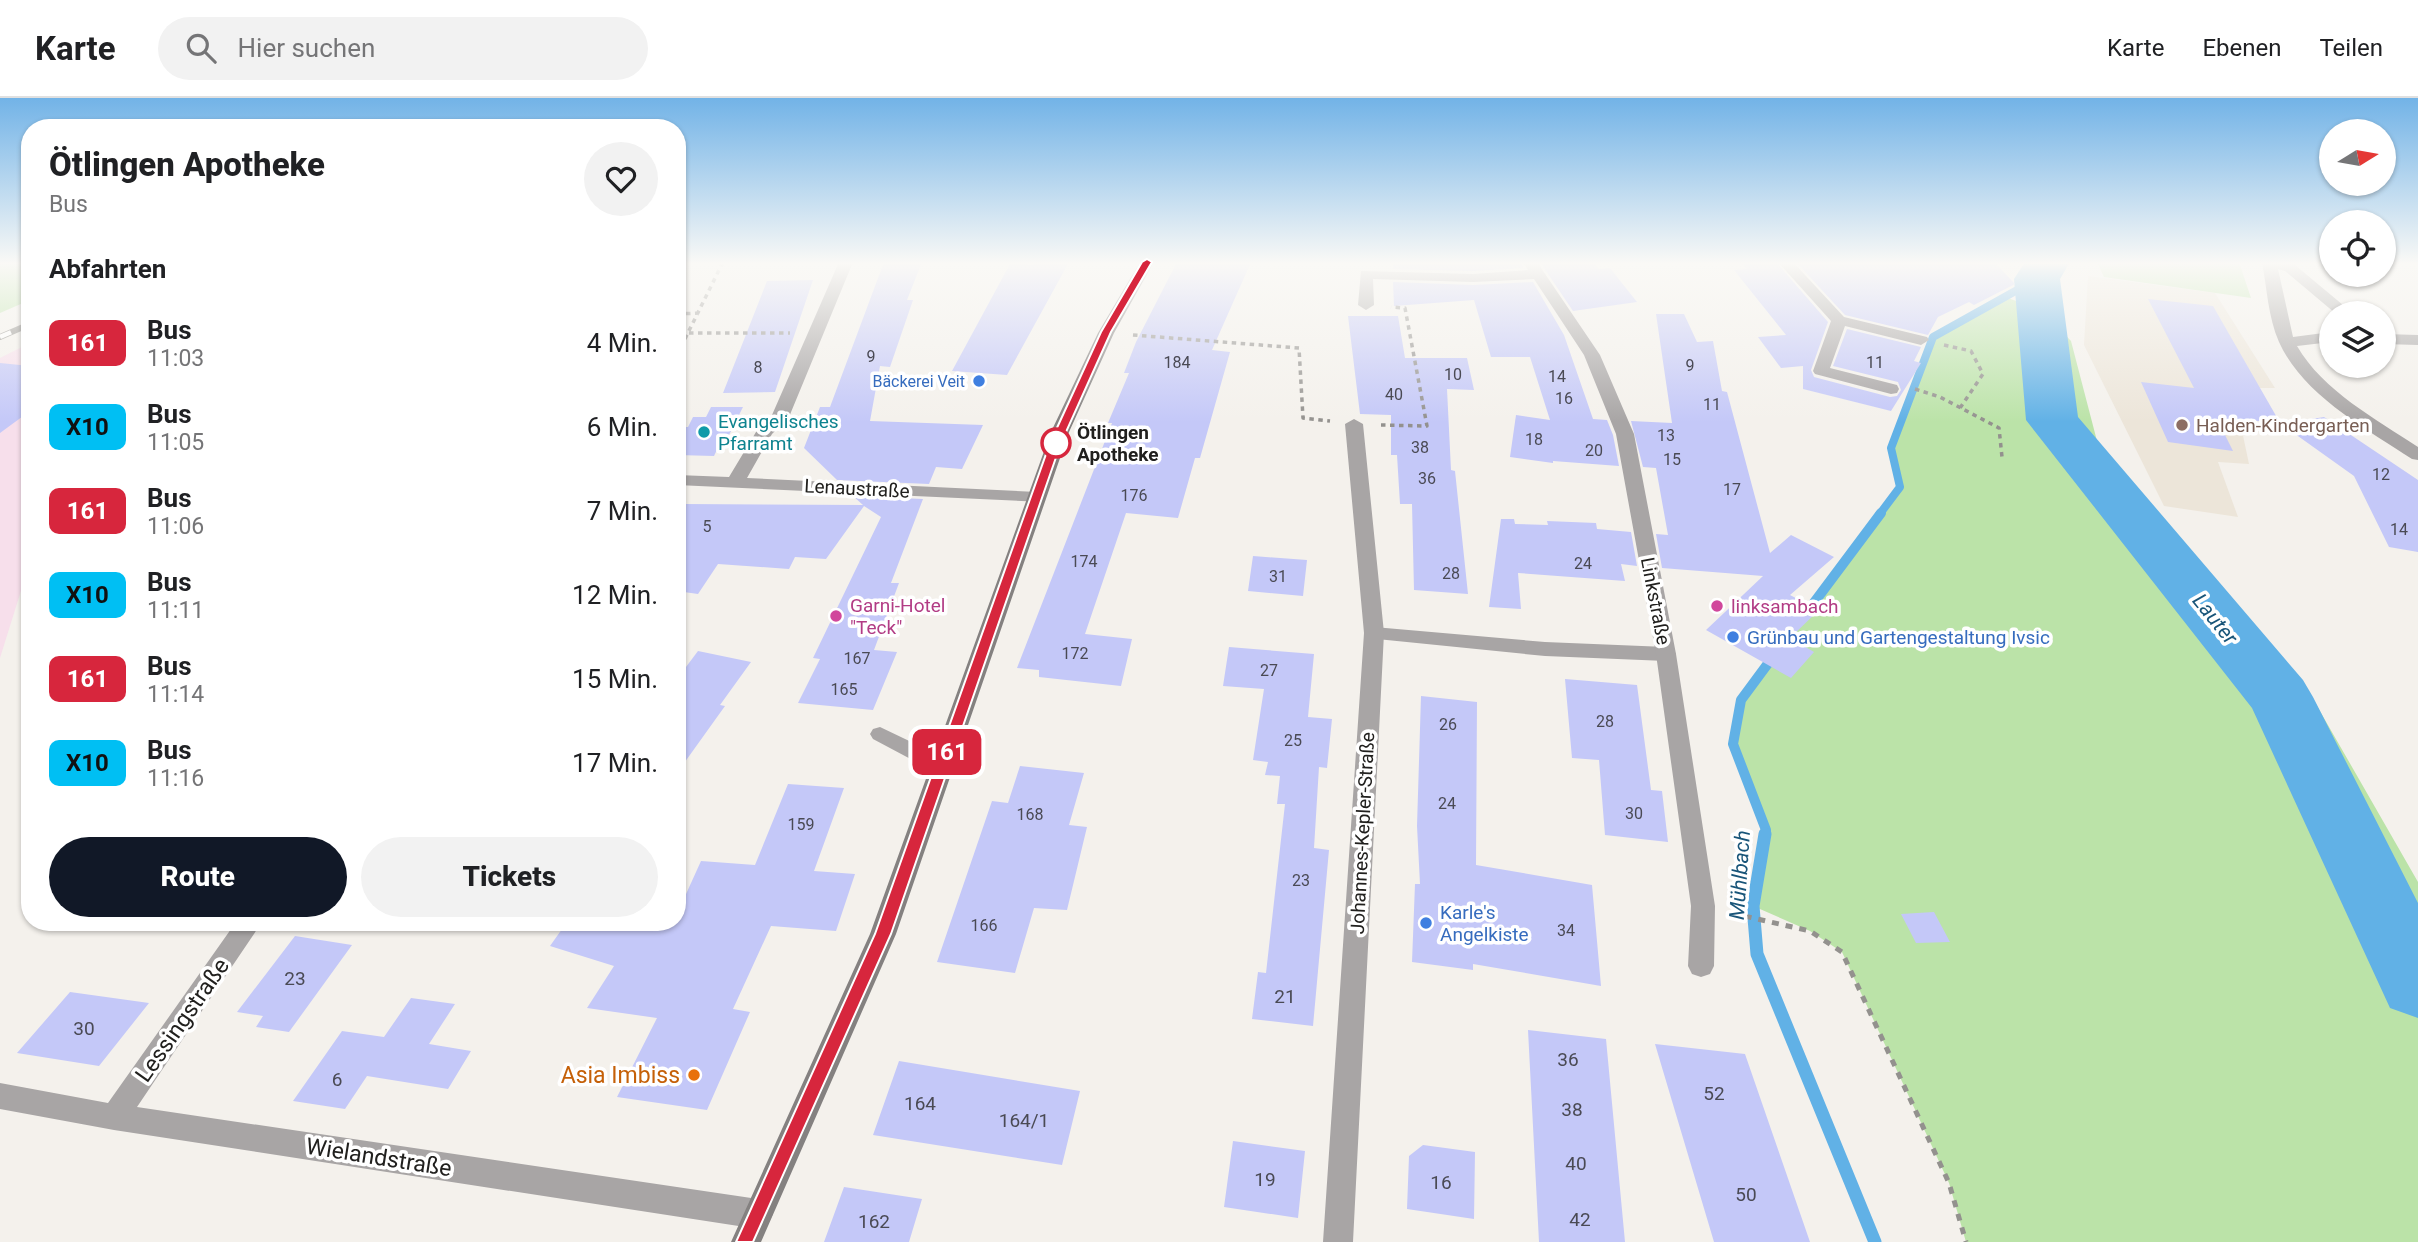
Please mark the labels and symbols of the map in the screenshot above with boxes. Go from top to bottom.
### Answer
north arrow [2319,119,2396,196]
house number: 9 [867,347,876,366]
house number: 184 [1164,353,1190,372]
house number: 11 [1866,353,1884,372]
house number: 9 [1686,356,1695,375]
house number: 8 [754,358,763,377]
house number: 10 [1444,365,1462,384]
house number: 14 [1548,367,1566,386]
place label: Bäckerei Veit [872,372,965,391]
marker: Bäckerei Veit [971,373,987,389]
house number: 40 [1385,385,1403,404]
house number: 16 [1555,389,1573,408]
house number: 11 [1703,395,1721,414]
place label: Evangelisches Pfarramt [718,410,839,455]
place label: Halden-Kindergarten [2196,414,2370,437]
marker: Halden-Kindergarten [2174,417,2190,433]
place label: Ötlingen Apotheke [1077,421,1158,466]
marker: Evangelisches Pfarramt [696,424,712,440]
house number: 13 [1657,426,1675,445]
marker: Ötlingen Apotheke [1041,428,1071,458]
house number: 18 [1525,430,1543,449]
house number: 38 [1411,438,1429,457]
house number: 20 [1585,441,1603,460]
house number: 15 [1663,450,1681,469]
house number: 12 [2372,465,2390,484]
house number: 36 [1418,469,1436,488]
street label: Lenaustraße [804,474,910,503]
house number: 17 [1723,480,1741,499]
house number: 176 [1121,486,1147,505]
house number: 5 [703,517,712,536]
house number: 14 [2390,520,2408,539]
house number: 174 [1071,552,1097,571]
house number: 24 [1574,554,1592,573]
street label: Linkstraße [1636,555,1675,647]
house number: 28 [1442,564,1460,583]
house number: 31 [1269,567,1287,586]
water label: Lauter [2188,589,2243,650]
place label: Garni-Hotel "Teck" [850,594,945,639]
place label: linksambach [1731,595,1839,618]
marker: linksambach [1709,598,1725,614]
marker: Garni-Hotel "Teck" [828,608,844,624]
place label: Grünbau und Gartengestaltung Ivsic [1747,626,2050,649]
marker: Grünbau und Gartengestaltung Ivsic [1725,629,1741,645]
house number: 172 [1062,644,1088,663]
house number: 167 [844,649,870,668]
house number: 27 [1260,661,1278,680]
house number: 165 [831,680,857,699]
house number: 28 [1596,712,1614,731]
house number: 26 [1439,715,1457,734]
line badge: 161 [907,729,987,775]
house number: 25 [1284,731,1302,750]
street label: Johannes-Kepler-Straße [1346,731,1379,935]
house number: 24 [1438,794,1456,813]
house number: 30 [1625,804,1643,823]
house number: 168 [1017,805,1043,824]
house number: 159 [788,815,814,834]
water label: Mühlbach [1725,829,1755,921]
house number: 23 [1292,871,1310,890]
place label: Karle's Angelkiste [1440,901,1529,946]
marker: Karle's Angelkiste [1418,915,1434,931]
house number: 166 [971,916,997,935]
house number: 34 [1557,921,1575,940]
street label: Lessingstraße [130,953,235,1087]
house number: 23 [284,967,306,990]
house number: 21 [1274,985,1296,1008]
house number: 30 [73,1017,95,1040]
house number: 36 [1557,1048,1579,1071]
place label: Asia Imbiss [561,1062,680,1089]
marker: Asia Imbiss [686,1067,702,1083]
house number: 6 [332,1068,342,1091]
house number: 52 [1703,1082,1725,1105]
house number: 164 [904,1092,936,1115]
house number: 38 [1561,1098,1583,1121]
house number: 164/1 [999,1109,1049,1132]
street label: Wielandstraße [304,1133,454,1182]
house number: 40 [1565,1152,1587,1175]
house number: 19 [1254,1168,1276,1191]
house number: 16 [1430,1171,1452,1194]
house number: 50 [1735,1183,1757,1206]
house number: 42 [1569,1208,1591,1231]
house number: 162 [858,1210,890,1233]

